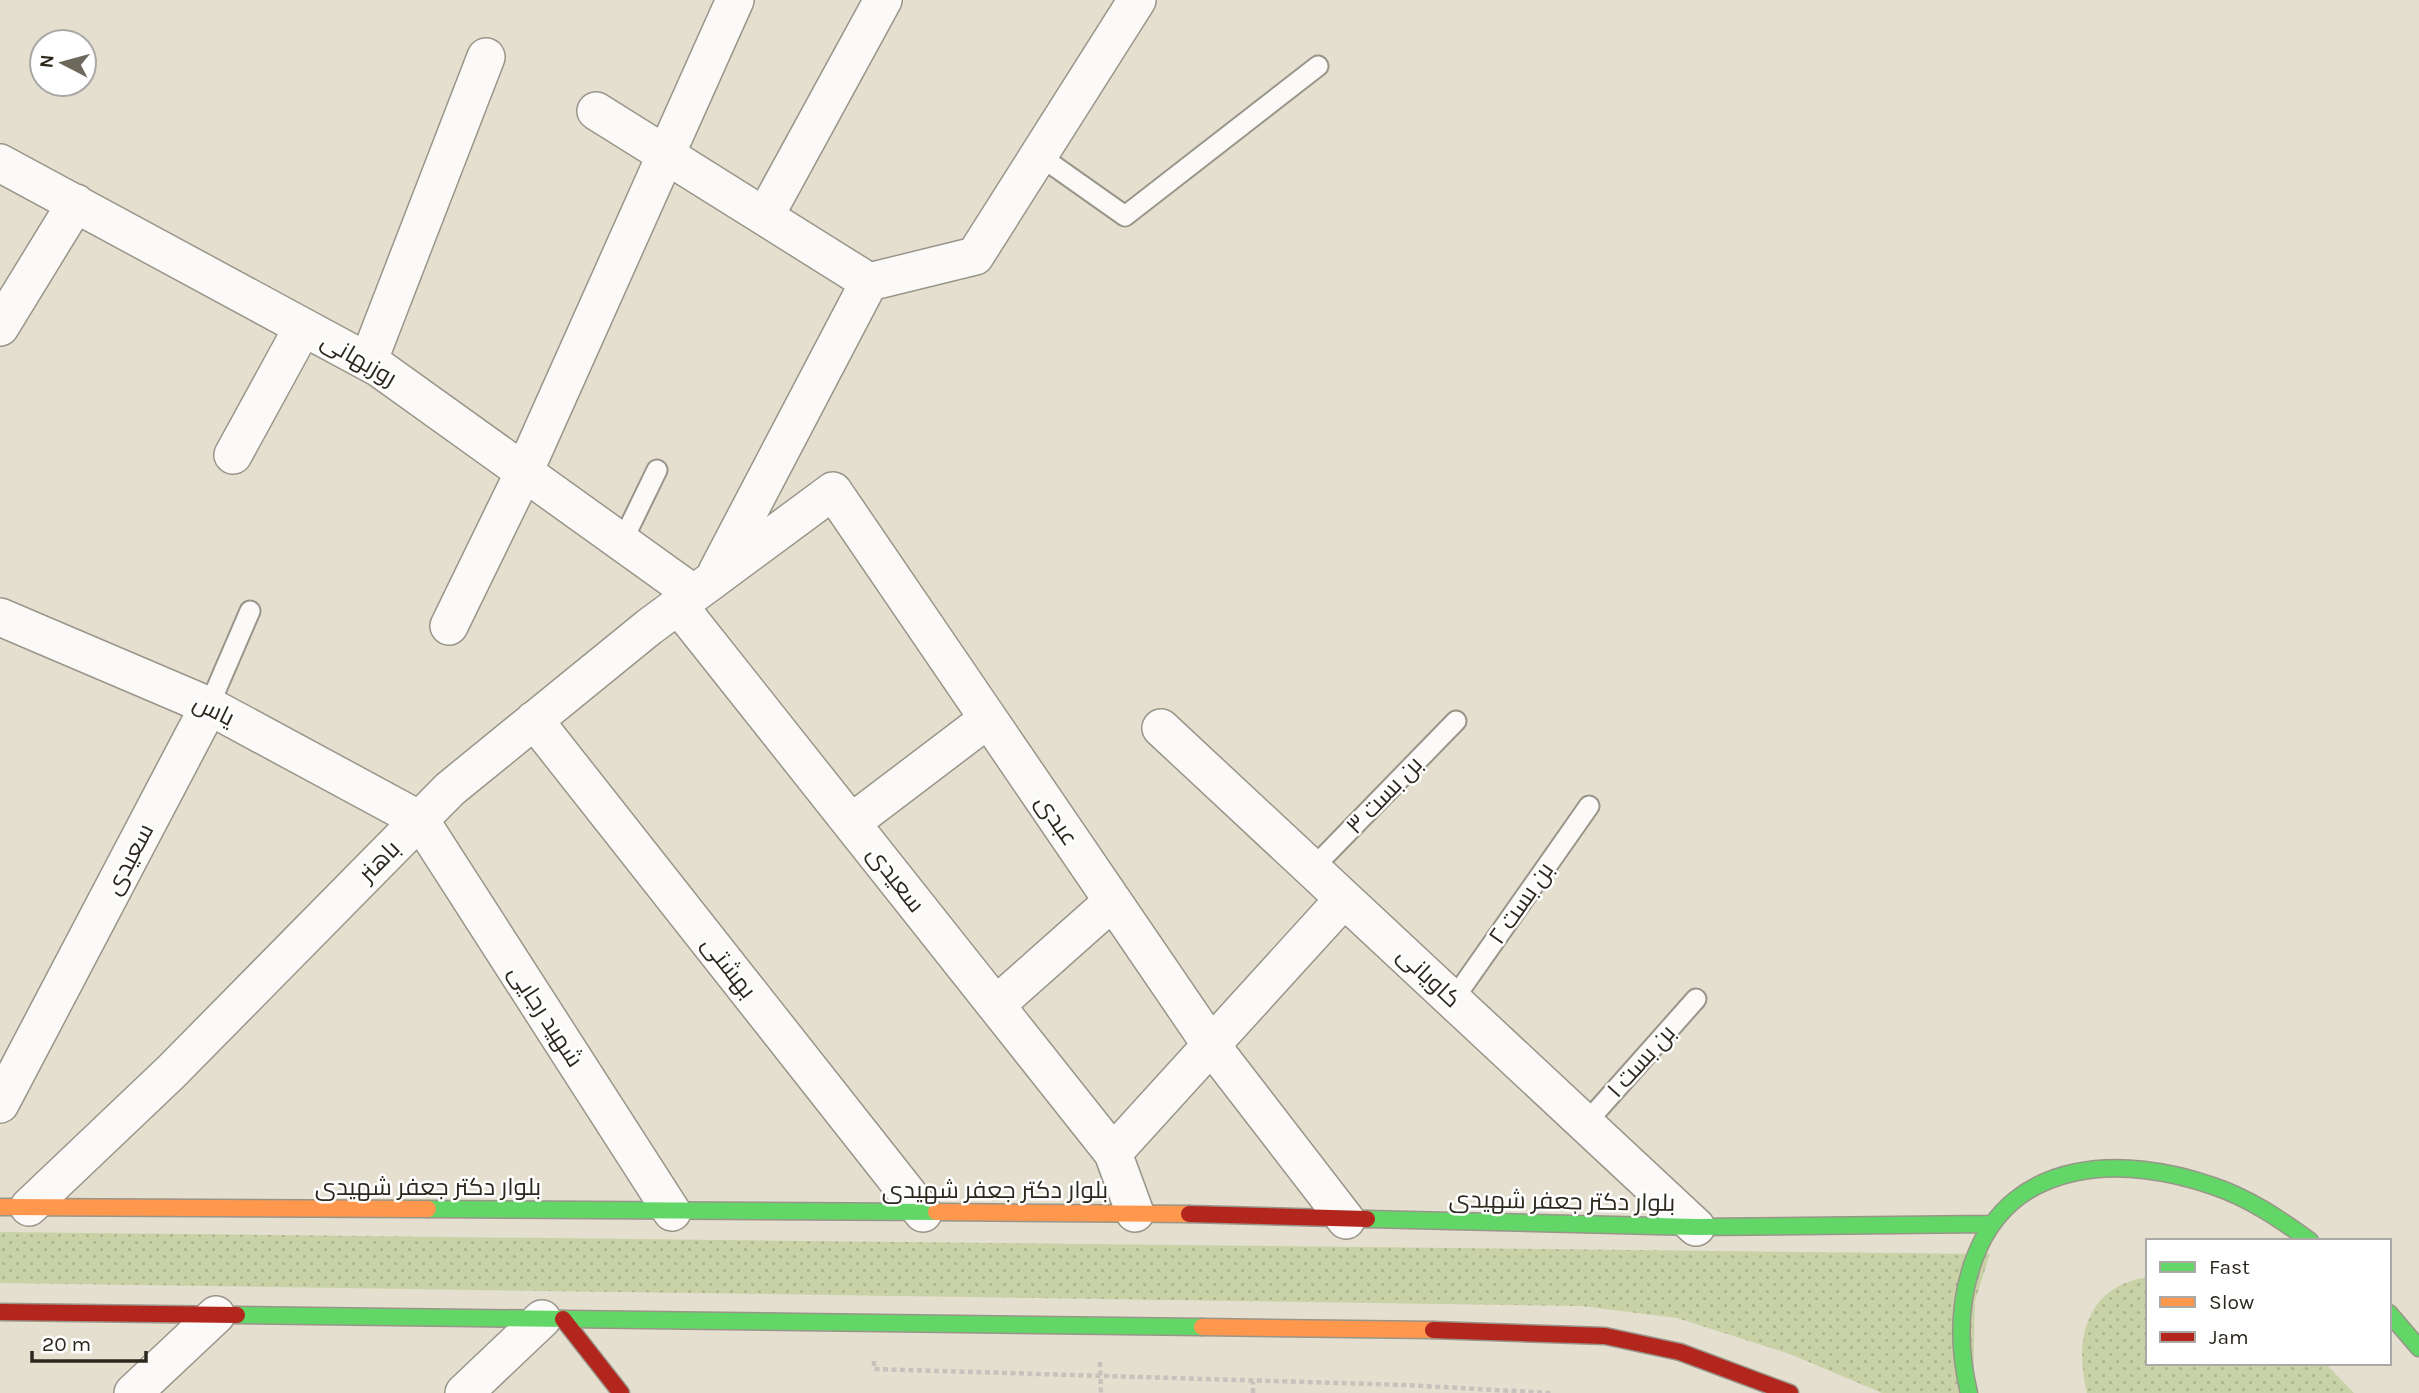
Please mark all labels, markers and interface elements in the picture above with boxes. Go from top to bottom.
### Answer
north arrow [28,28,98,98]
text: N [35,53,59,69]
street label: روزبهانی [316,326,402,392]
street label: یاس [189,688,240,732]
street label: بن بست ۳ [1340,750,1428,840]
street label: عبدی [1030,789,1084,851]
street label: سعیدی [99,819,159,899]
street label: باهنر [351,835,405,889]
street label: سعیدی [861,840,931,918]
street label: بن بست ۲ [1483,857,1559,949]
street label: بهشتی [696,930,762,1004]
street label: کاویانی [1392,941,1466,1013]
street label: شهید رجایی [503,960,589,1072]
street label: بن بست ۱ [1601,1019,1681,1103]
street label: بلوار دکتر جعفر شهیدی [315,1173,541,1201]
street label: بلوار دکتر جعفر شهیدی [882,1176,1108,1204]
street label: بلوار دکتر جعفر شهیدی [1448,1185,1676,1217]
legend [2146,1239,2391,1365]
text: Fast [2209,1255,2250,1279]
text: Slow [2209,1290,2254,1314]
scale bar [32,1320,145,1364]
text: Jam [2209,1325,2249,1349]
text: 20 m [42,1332,91,1356]

